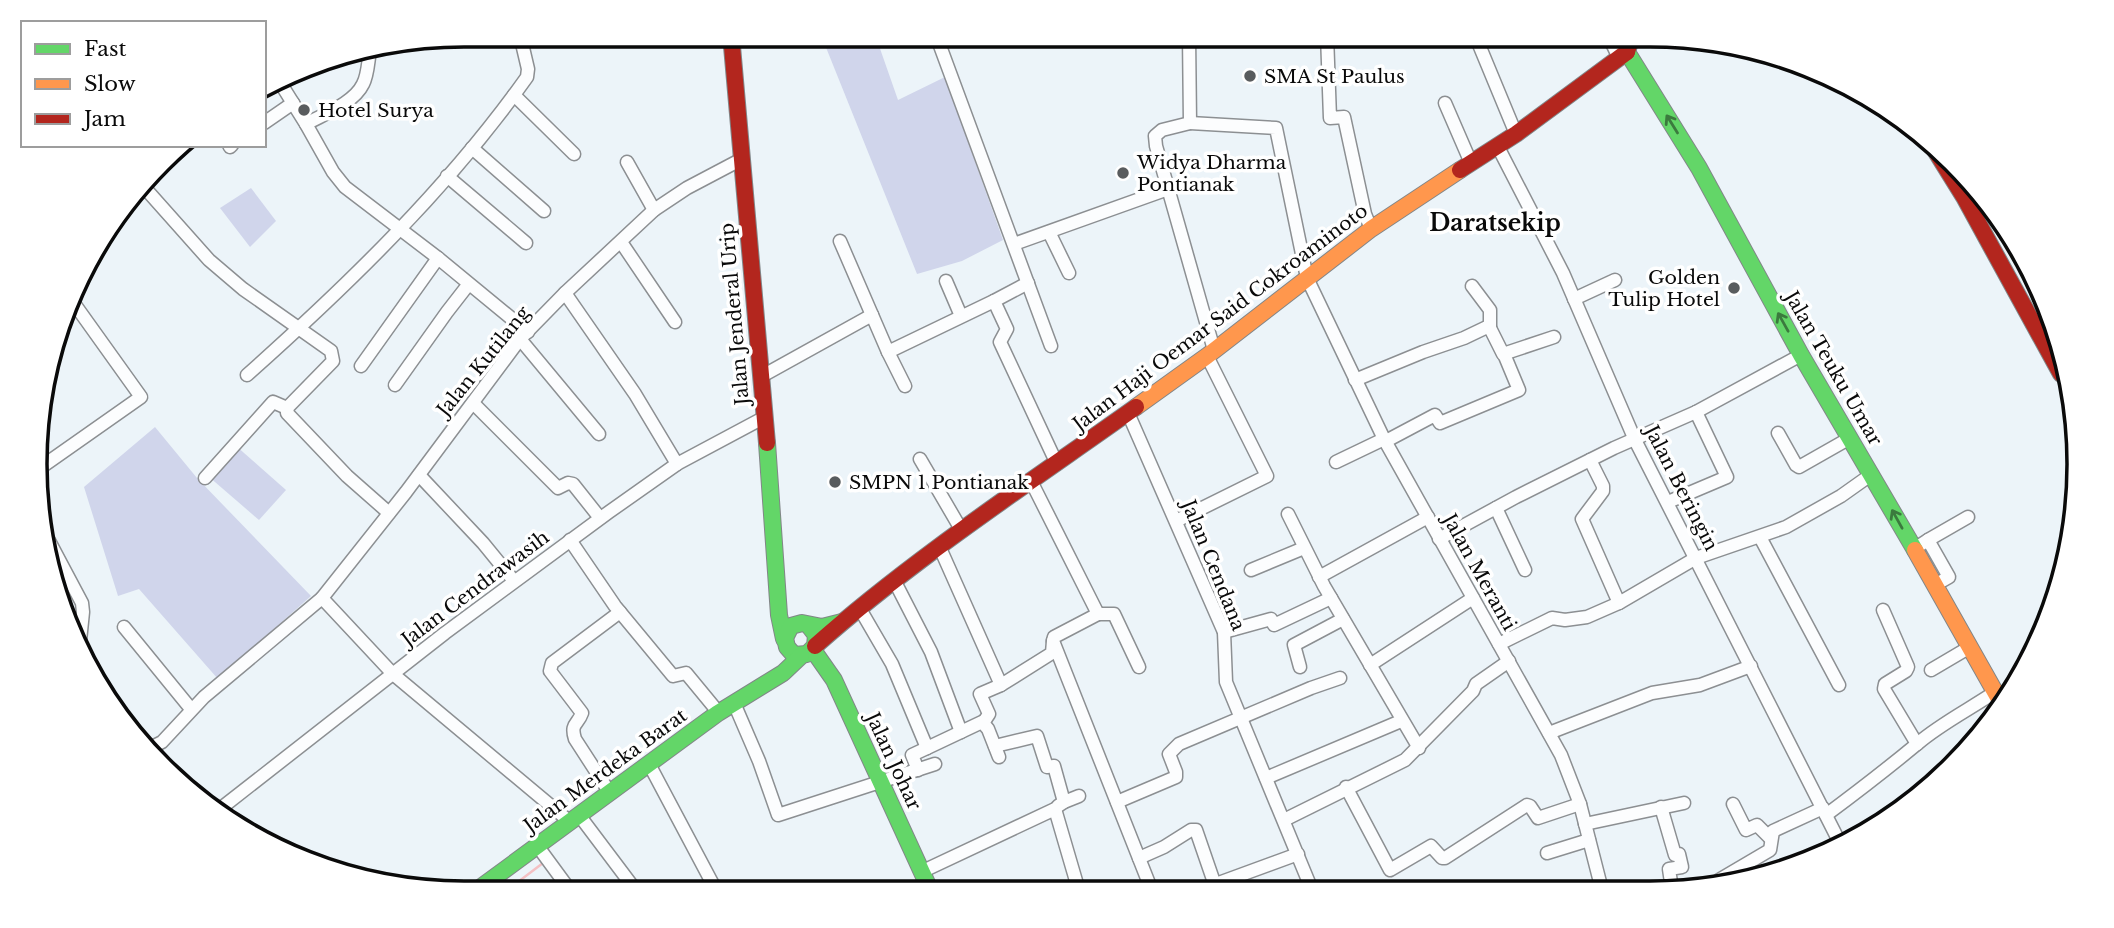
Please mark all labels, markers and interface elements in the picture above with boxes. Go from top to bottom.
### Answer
legend [21,21,266,147]
text: Fast [84,36,126,62]
place label: SMA St Paulus [1264,65,1405,88]
marker: SMA St Paulus [1242,68,1258,84]
text: Slow [84,71,136,97]
place label: Hotel Surya [318,99,434,122]
marker: Hotel Surya [296,102,312,118]
text: Jam [81,106,126,132]
one-way arrow [1664,115,1679,134]
place label: Widya Dharma Pontianak [1136,151,1287,196]
marker: Widya Dharma Pontianak [1115,165,1131,181]
street label: Jalan Haji Oemar Said Cokroaminoto [1066,199,1372,438]
district label: Daratsekip [1429,209,1561,237]
street label: Jalan Jenderal Urip [715,222,754,409]
place label: Golden Tulip Hotel [1608,266,1720,311]
marker: Golden Tulip Hotel [1726,280,1742,296]
street label: Jalan Teuku Umar [1778,284,1887,450]
street label: Jalan Kutilang [430,301,535,423]
one-way arrow [1776,313,1790,333]
street label: Jalan Beringin [1639,419,1723,555]
place label: SMPN 1 Pontianak [849,471,1029,494]
marker: SMPN 1 Pontianak [827,474,843,490]
street label: Jalan Cendana [1176,494,1250,634]
street label: Jalan Meranti [1437,507,1521,635]
one-way arrow [1890,509,1903,530]
street label: Jalan Cendrawasih [395,525,554,653]
street label: Jalan Merdeka Barat [517,703,692,839]
street label: Jalan Johar [860,706,926,814]

